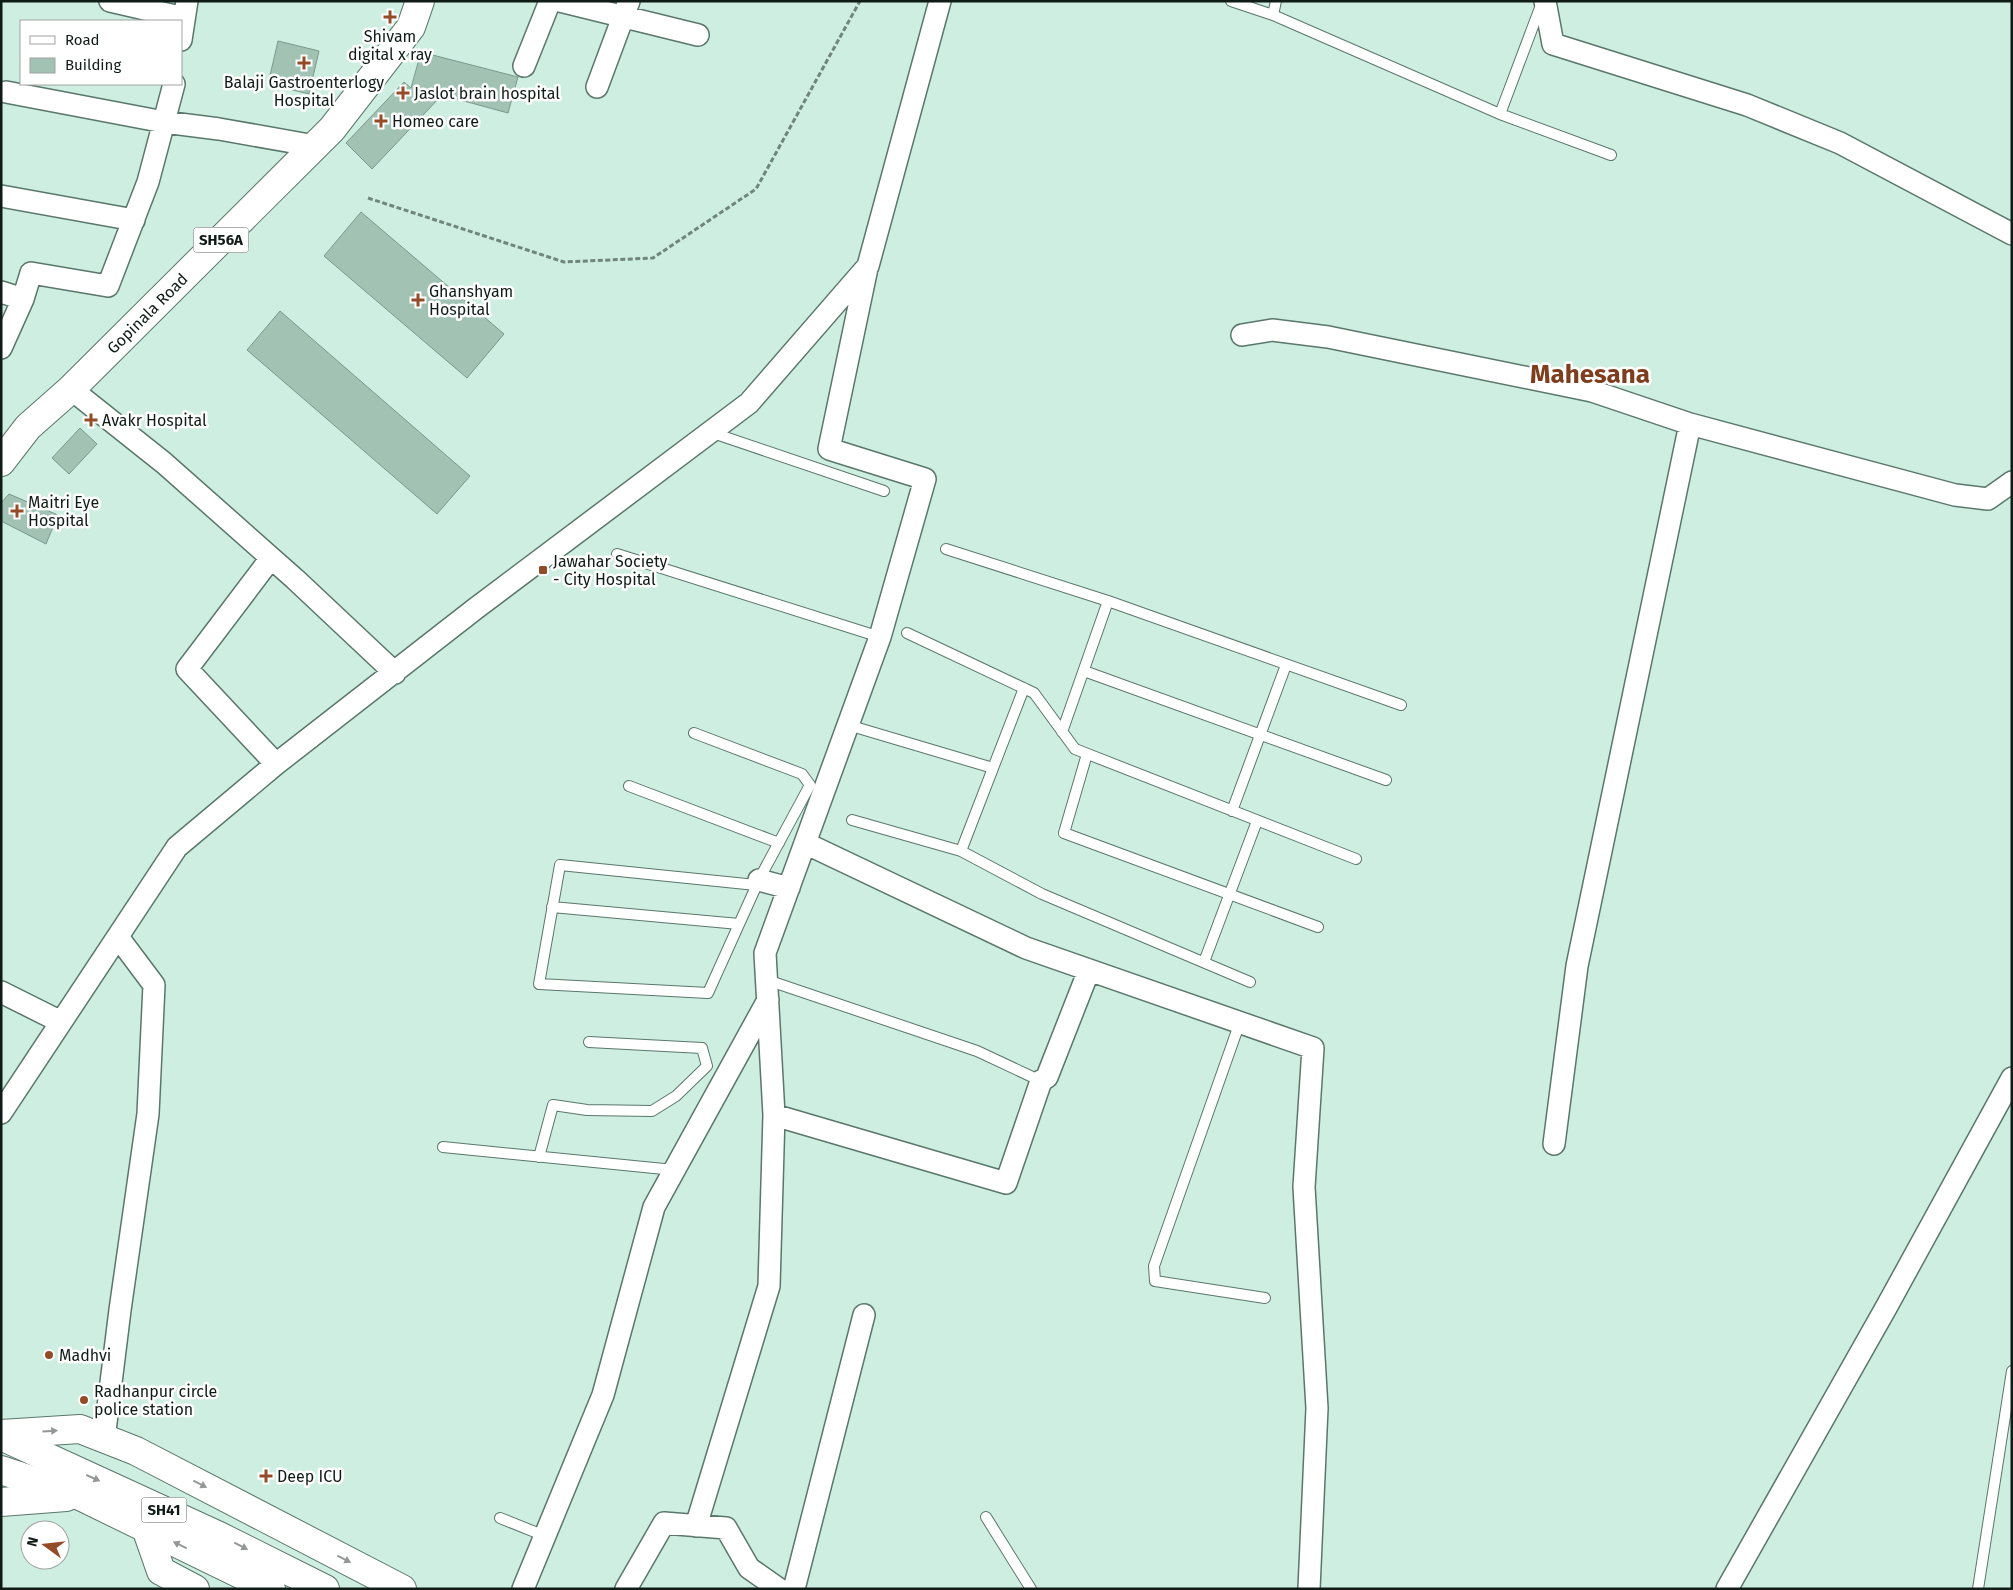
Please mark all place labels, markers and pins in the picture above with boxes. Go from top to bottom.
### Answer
marker: Shivam digital x ray [383,10,397,24]
place label: Shivam digital x ray [348,27,432,64]
marker: Balaji Gastroenterlogy Hospital [297,56,311,70]
place label: Balaji Gastroenterlogy Hospital [224,73,384,110]
place label: Jaslot brain hospital [414,84,560,103]
marker: Jaslot brain hospital [396,86,410,100]
place label: Homeo care [392,112,479,131]
marker: Homeo care [374,114,388,128]
place label: Ghanshyam Hospital [429,282,513,319]
marker: Ghanshyam Hospital [411,293,425,307]
place label: Avakr Hospital [102,411,207,430]
marker: Avakr Hospital [84,413,98,427]
place label: Maitri Eye Hospital [28,493,99,530]
marker: Maitri Eye Hospital [10,504,24,518]
place label: Jawahar Society - City Hospital [553,552,668,589]
marker: Jawahar Society - City Hospital [537,564,549,576]
place label: Madhvi [59,1346,111,1365]
marker: Madhvi [43,1349,55,1361]
place label: Radhanpur circle police station [94,1382,217,1419]
marker: Radhanpur circle police station [78,1394,90,1406]
place label: Deep ICU [277,1467,343,1486]
marker: Deep ICU [259,1469,273,1483]

